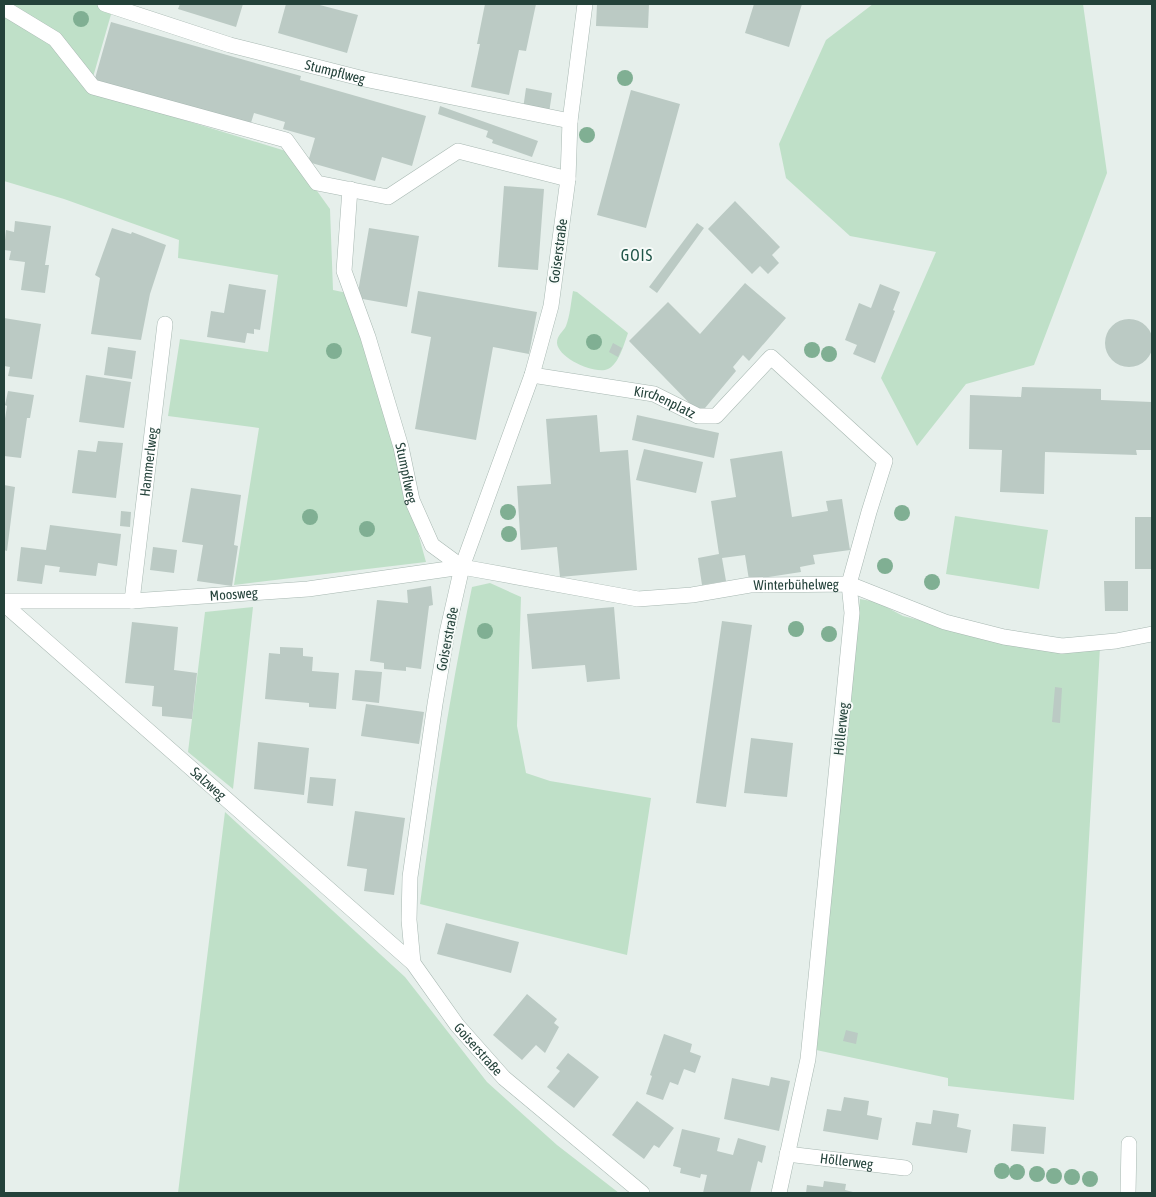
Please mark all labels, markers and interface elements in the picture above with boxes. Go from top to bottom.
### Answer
street label: Stumpflweg [303,56,367,87]
street label: Goiserstraße [546,218,570,284]
district label: GOIS [621,246,653,264]
street label: Kirchenplatz [633,383,698,421]
street label: Hammerlweg [137,427,161,497]
street label: Stumpflweg [392,441,421,506]
street label: Winterbühelweg [753,576,839,593]
street label: Moosweg [209,584,258,604]
street label: Goiserstraße [433,606,461,672]
street label: Höllerweg [830,702,852,756]
street label: Salzweg [187,764,229,803]
street label: Goiserstraße [451,1019,506,1079]
street label: Höllerweg [819,1150,874,1172]

